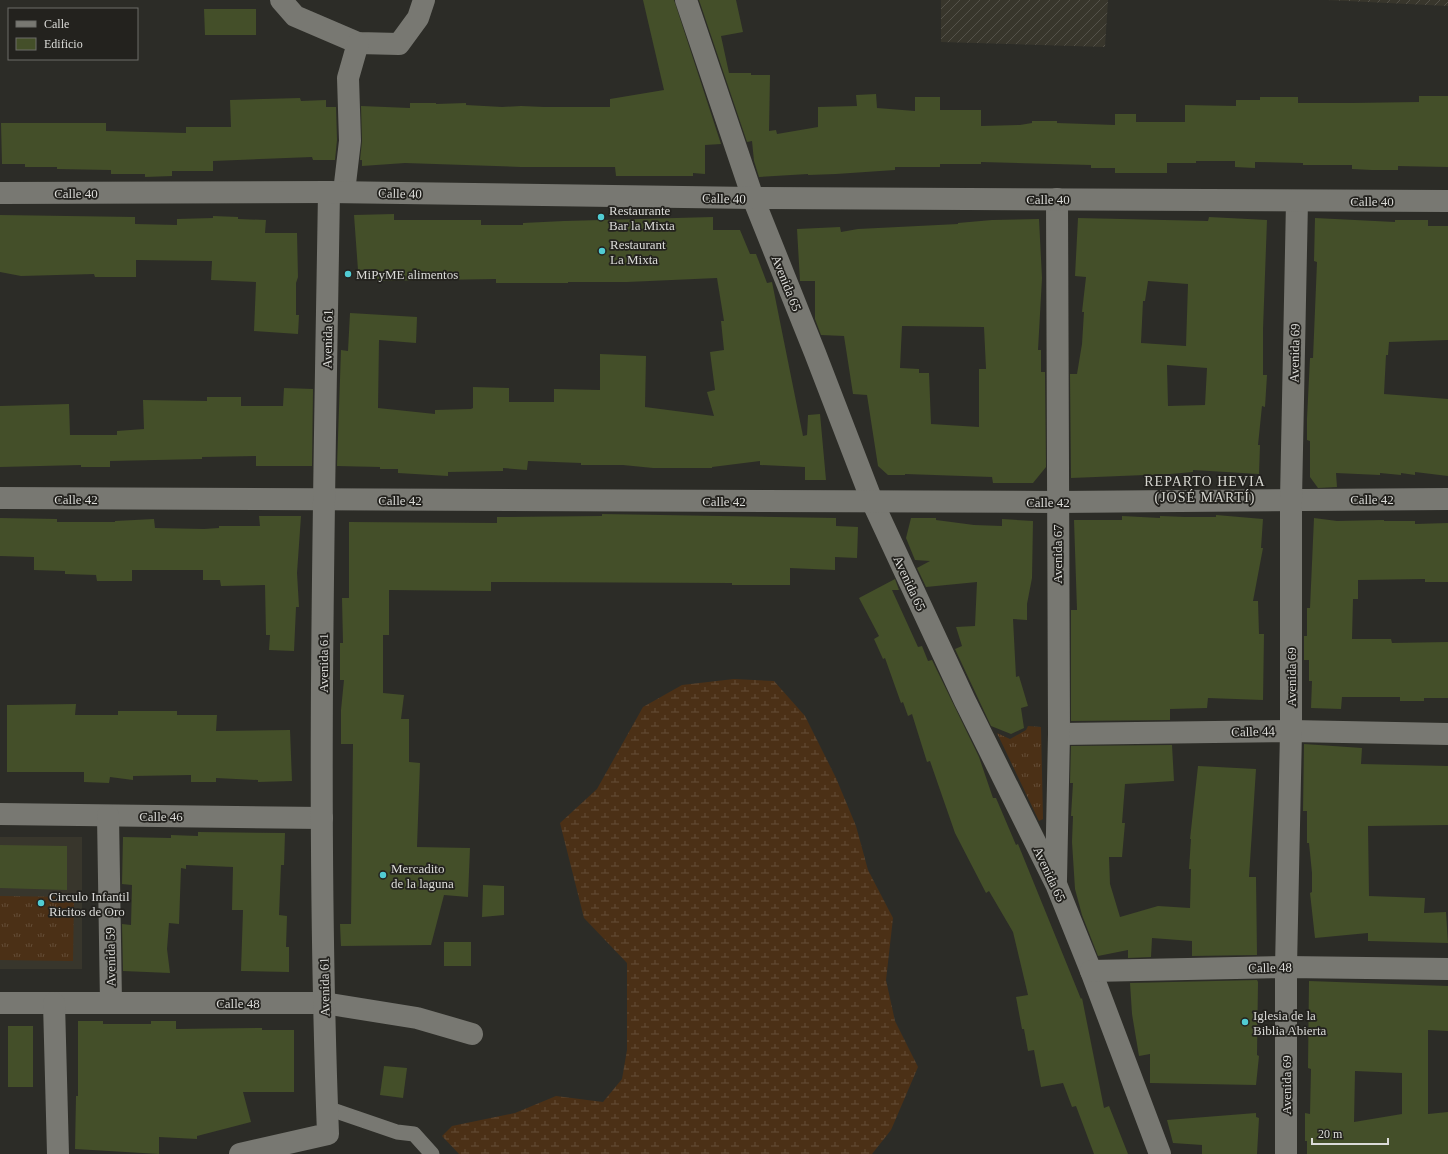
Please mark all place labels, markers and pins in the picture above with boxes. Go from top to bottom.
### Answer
place label: Restaurante Bar la Mixta [609,203,675,233]
marker: Restaurante Bar la Mixta [596,212,606,222]
place label: Restaurant La Mixta [610,237,666,267]
marker: Restaurant La Mixta [597,246,607,256]
place label: MiPyME alimentos [356,267,458,282]
marker: MiPyME alimentos [343,269,353,279]
place label: Mercadito de la laguna [391,861,454,891]
marker: Mercadito de la laguna [378,870,388,880]
place label: Circulo Infantil Ricitos de Oro [49,889,130,919]
marker: Circulo Infantil Ricitos de Oro [36,898,46,908]
place label: Iglesia de la Biblia Abierta [1253,1008,1327,1038]
marker: Iglesia de la Biblia Abierta [1240,1017,1250,1027]

